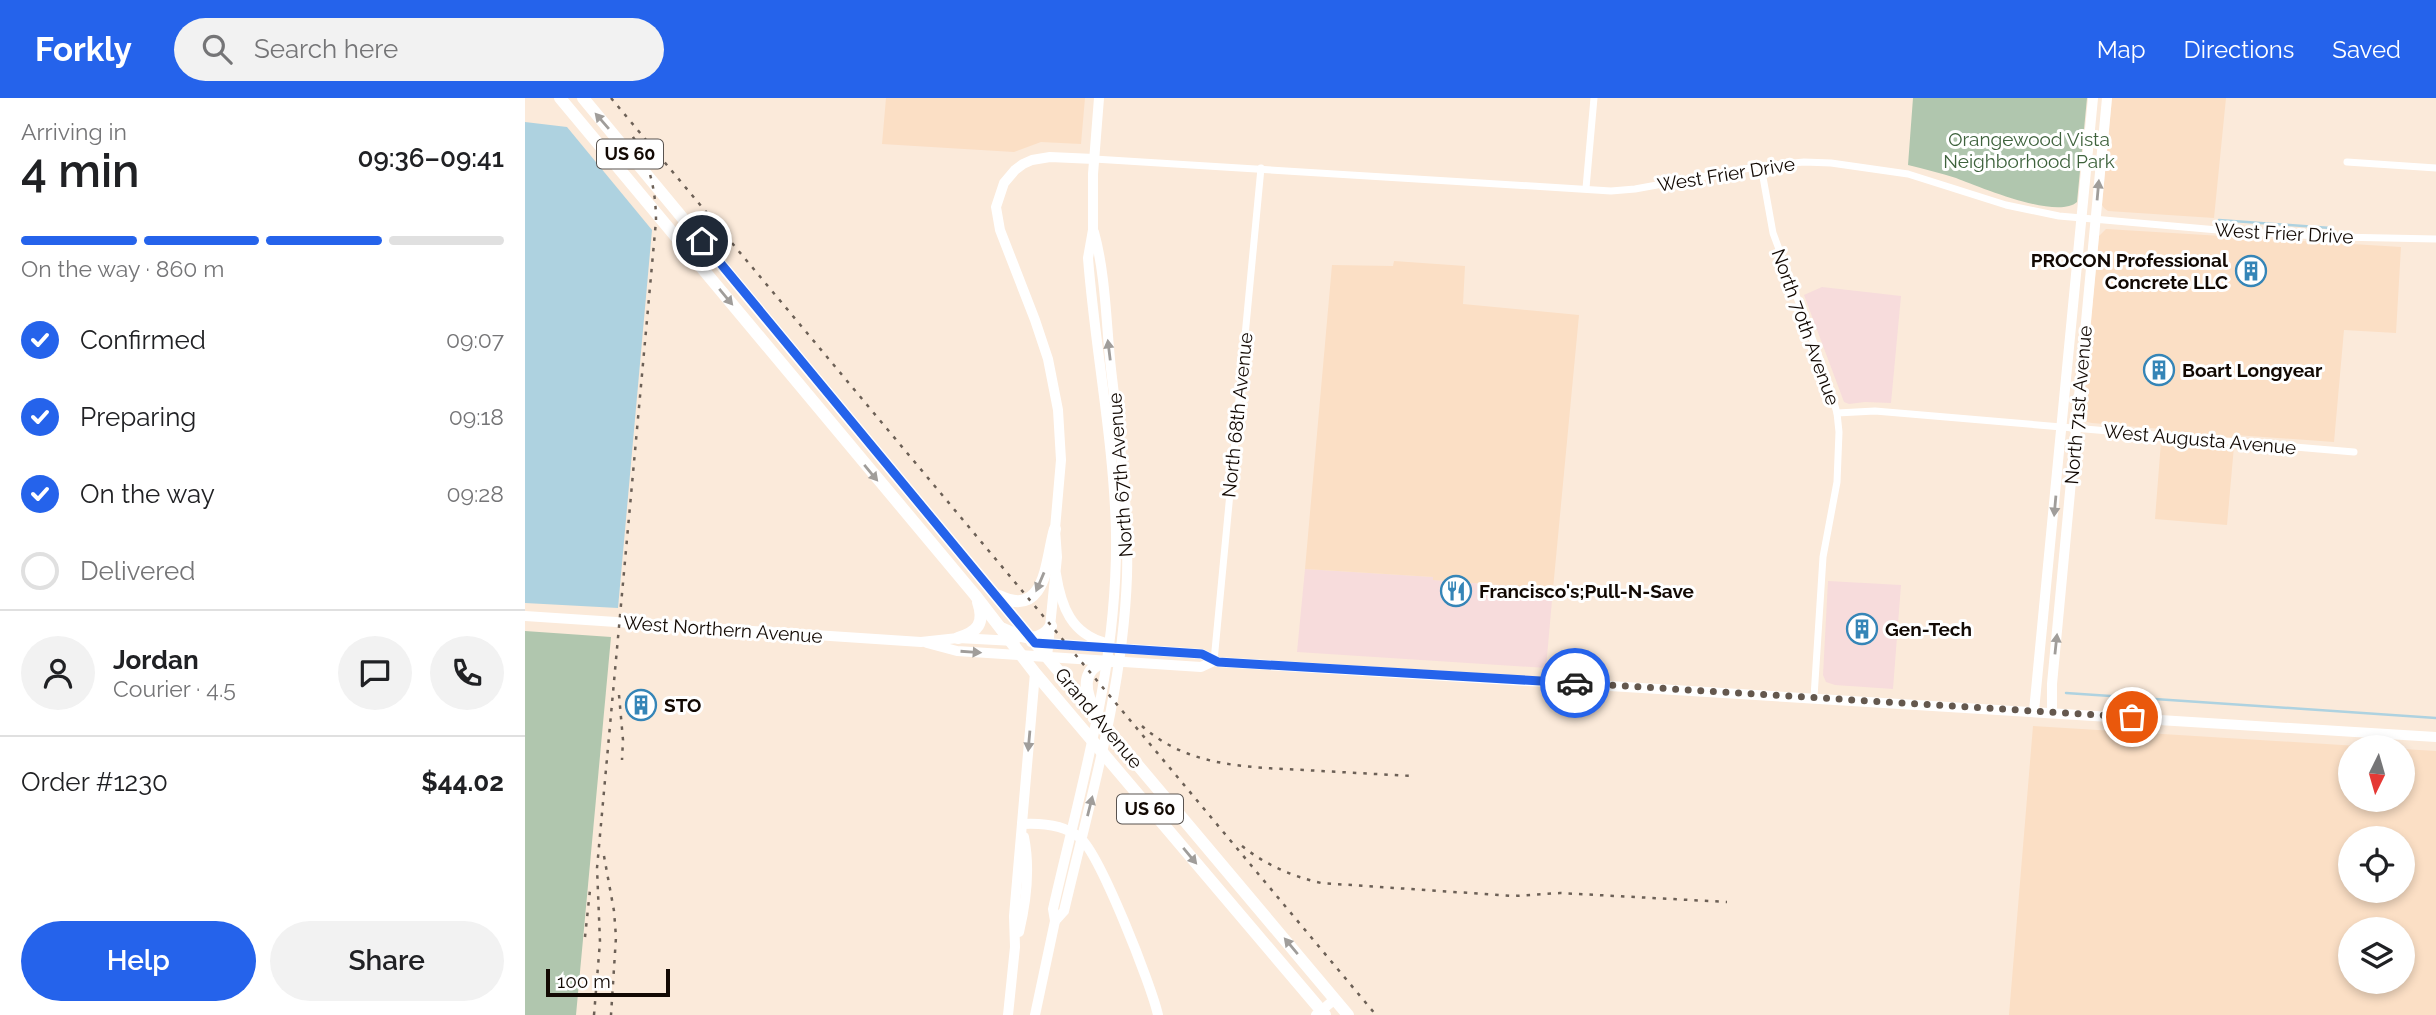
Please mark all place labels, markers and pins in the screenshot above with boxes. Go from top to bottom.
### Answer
pin [672,211,732,271]
place label: PROCON Professional Concrete LLC [2031,249,2229,293]
building icon: PROCON Professional Concrete LLC [2234,254,2268,288]
building icon: Boart Longyear [2142,353,2176,387]
place label: Boart Longyear [2182,359,2323,381]
restaurant icon: Francisco's;Pull-N-Save [1439,574,1473,608]
place label: Francisco's;Pull-N-Save [1479,580,1694,602]
building icon: Gen-Tech [1845,612,1879,646]
place label: Gen-Tech [1885,618,1972,640]
pin [2102,687,2162,747]
building icon: STO [624,688,658,722]
place label: STO [664,694,701,716]

